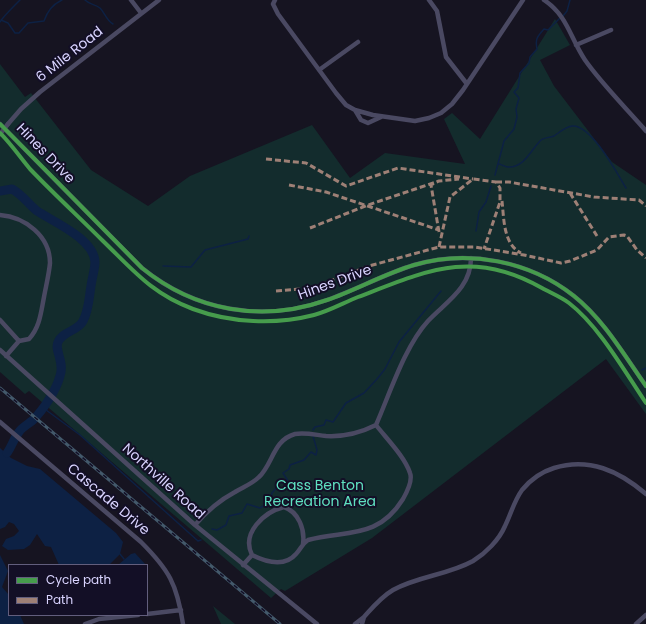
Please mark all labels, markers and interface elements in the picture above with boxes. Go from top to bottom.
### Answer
street label: 6 Mile Road [33,24,107,86]
street label: Hines Drive [12,121,78,187]
street label: Hines Drive [296,262,374,304]
street label: Northville Road [118,441,208,523]
street label: Cascade Drive [63,461,153,539]
park label: Cass Benton Recreation Area [264,478,376,510]
legend [8,564,148,616]
text: Cycle path [46,571,111,588]
text: Path [46,591,73,608]

